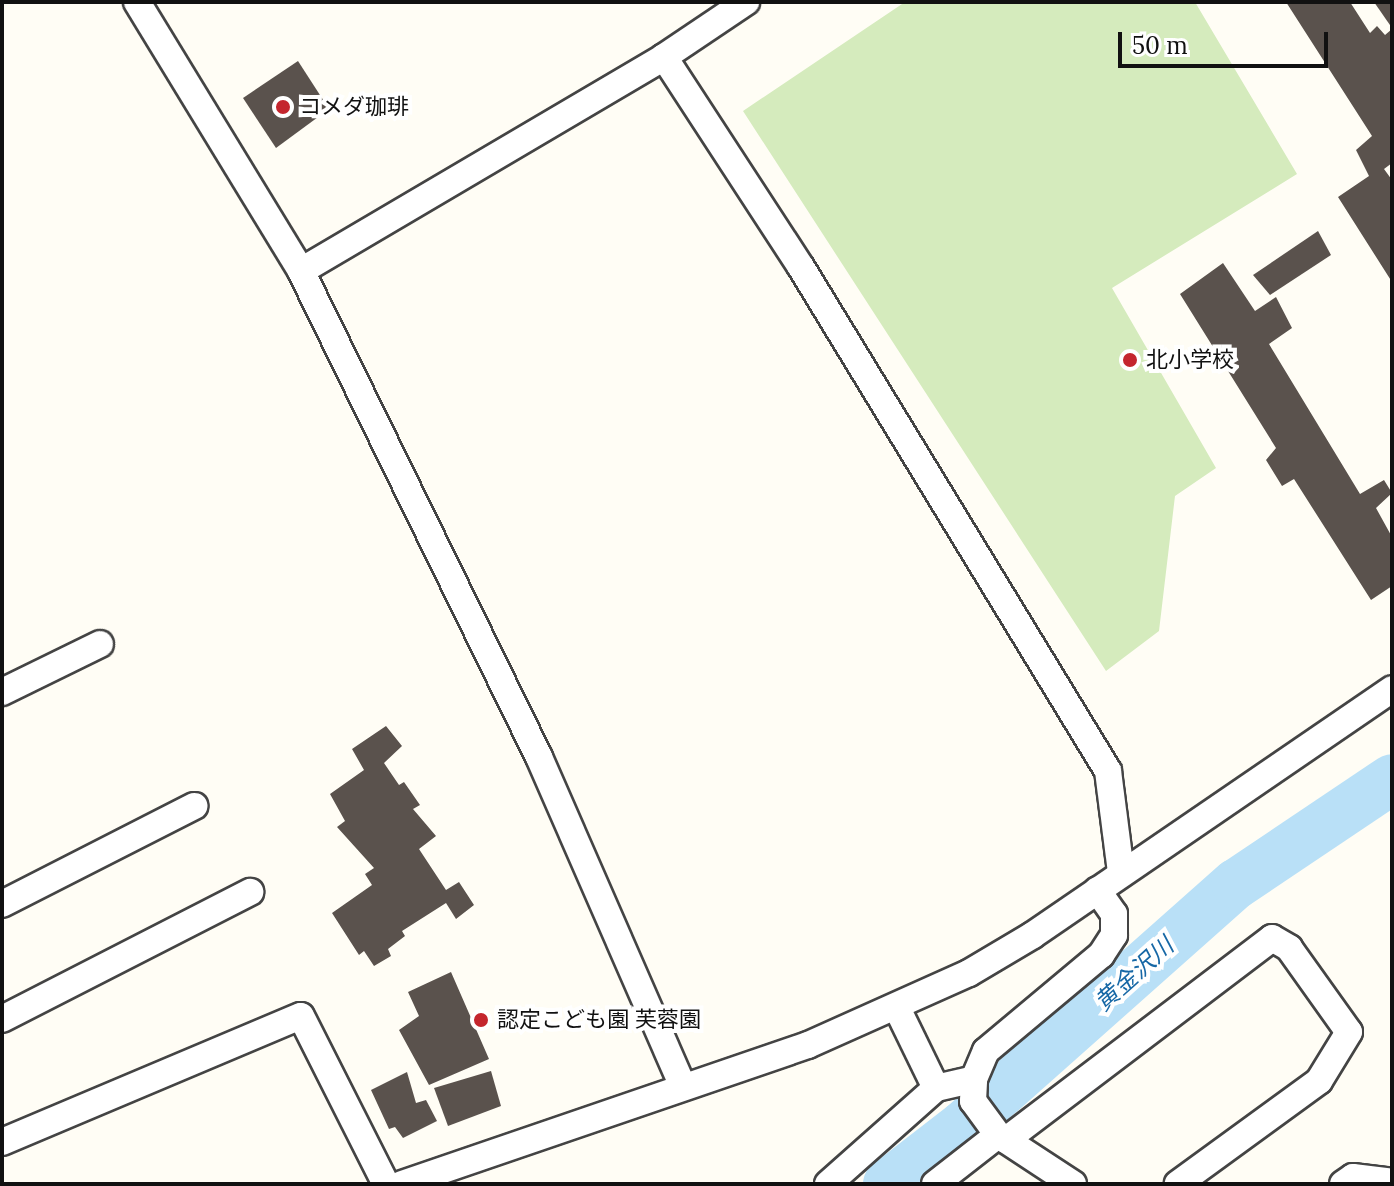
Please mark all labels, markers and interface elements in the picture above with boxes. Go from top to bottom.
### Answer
scale bar [1122,16,1332,66]
text: 50 m [1132,30,1188,61]
place label: コメダ珈琲 [299,94,409,120]
marker: コメダ珈琲 [274,98,292,116]
place label: 北小学校 [1146,347,1234,373]
marker: 北小学校 [1121,351,1139,369]
water label: 黄金沢川 [1089,931,1179,1017]
place label: 認定こども園 芙蓉園 [497,1007,701,1033]
marker: 認定こども園 芙蓉園 [472,1011,490,1029]

